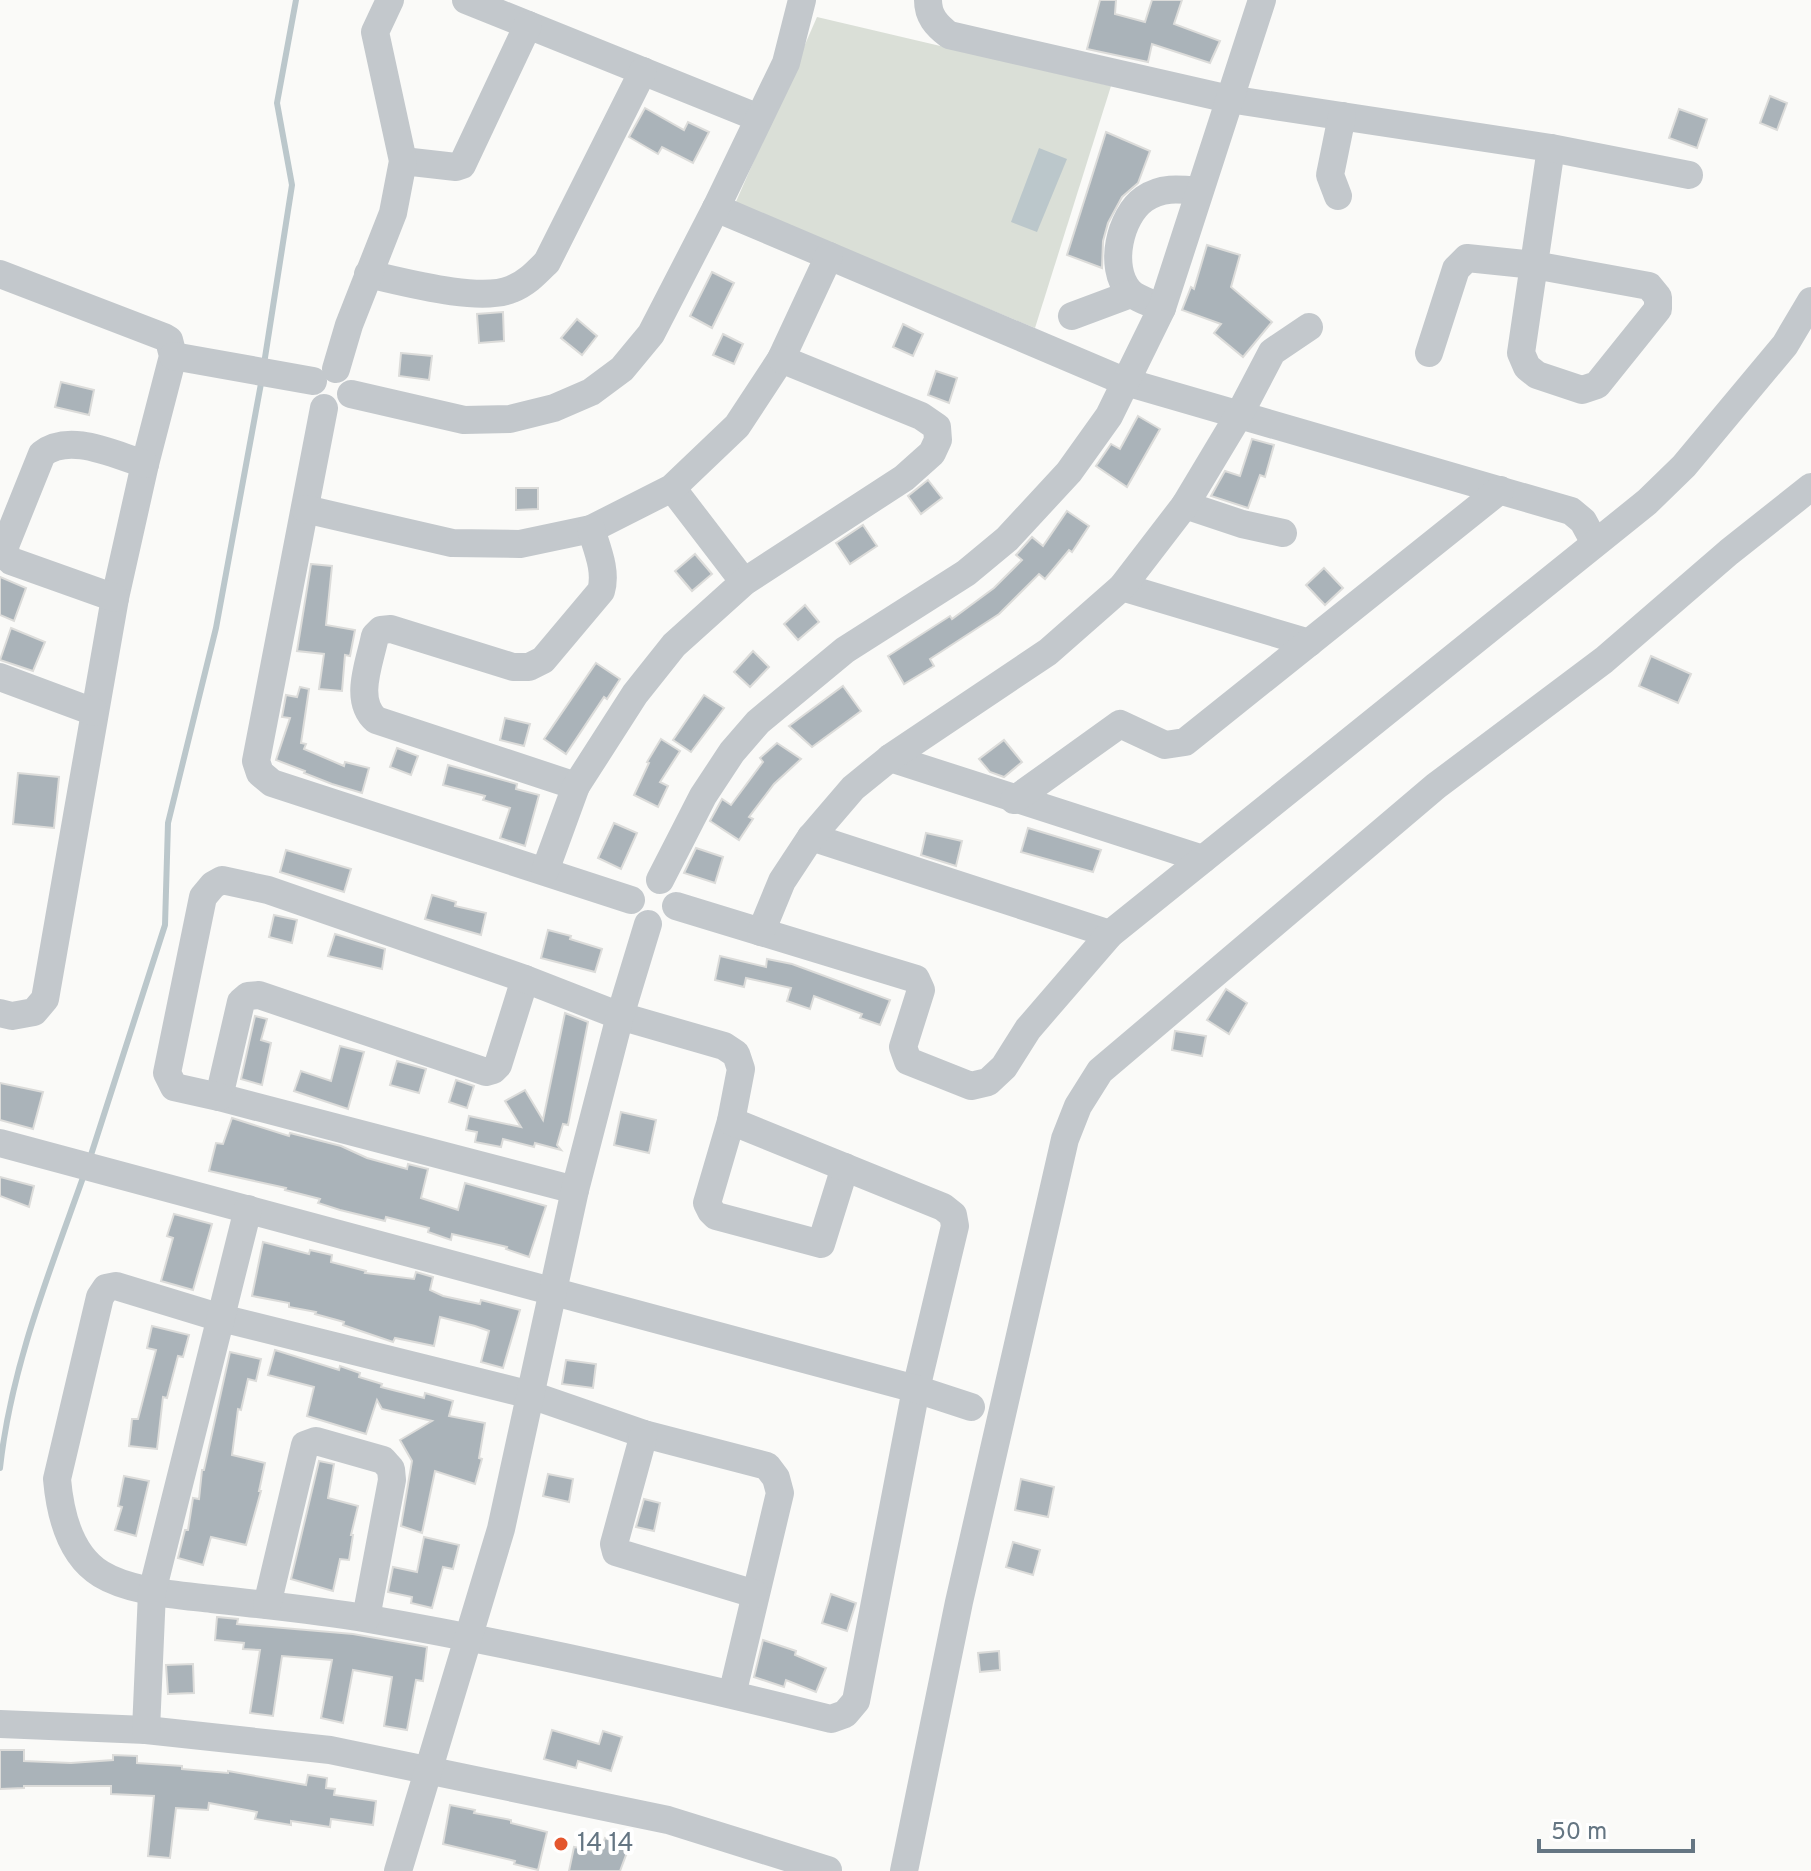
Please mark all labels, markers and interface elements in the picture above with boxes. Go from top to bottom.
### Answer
scale bar [1539,1803,1693,1853]
text: 50 m [1551,1818,1607,1848]
place label: 14 14 [577,1828,634,1861]
marker: 14 14 [552,1835,570,1853]

